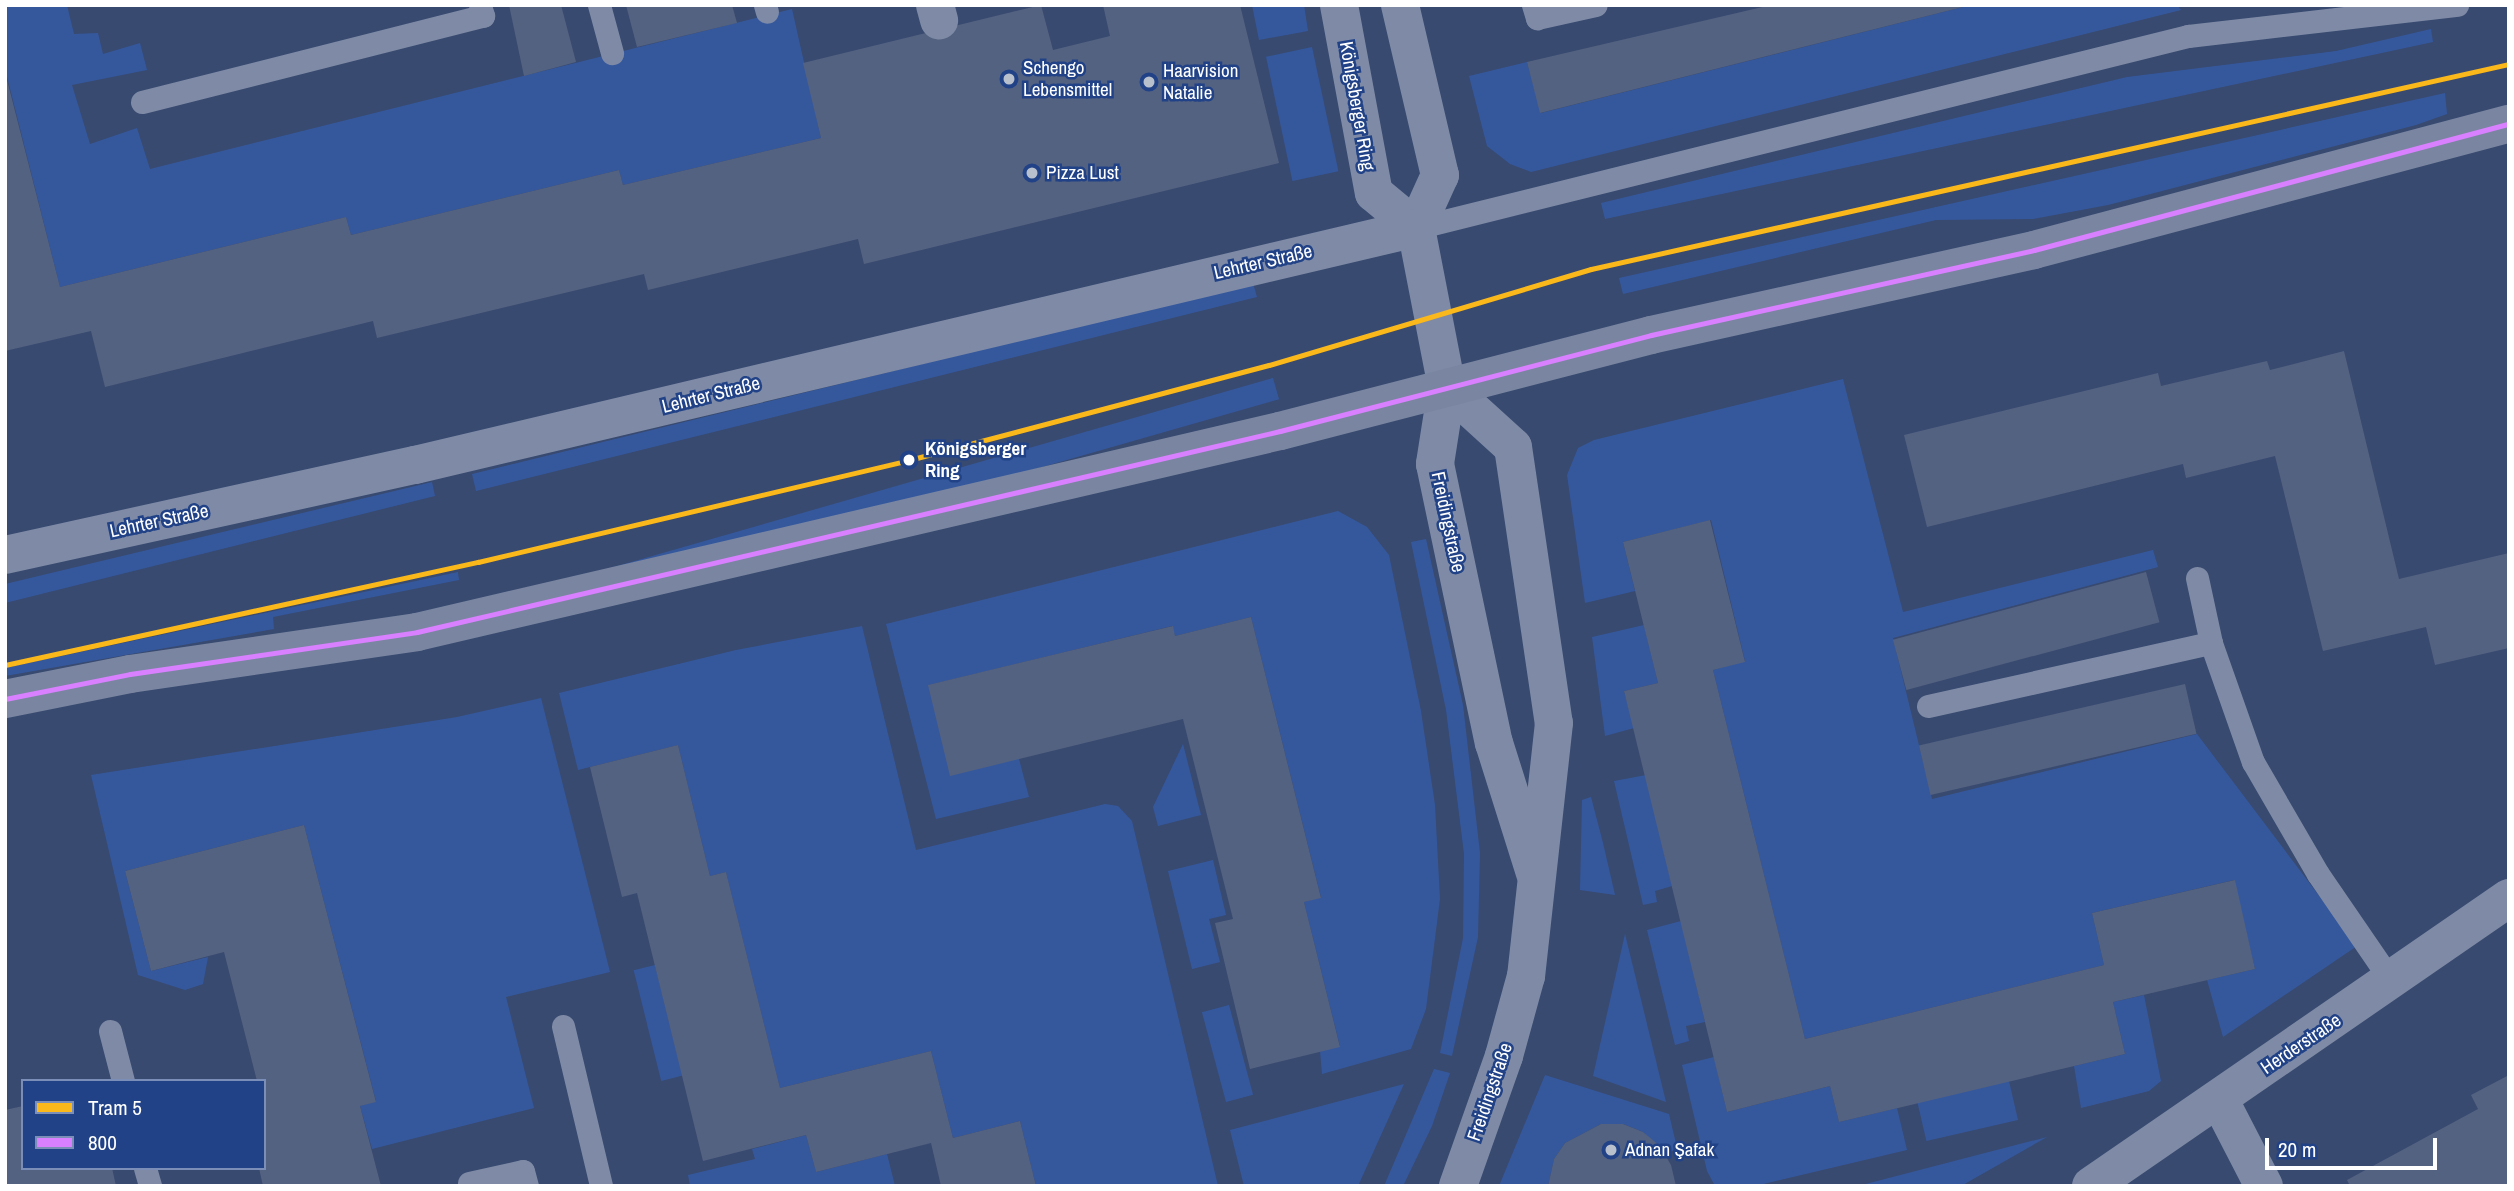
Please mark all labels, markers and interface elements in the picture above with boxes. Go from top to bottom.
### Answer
street label: Königsberger Ring [1334,40,1380,172]
place label: Schengo Lebensmittel [1023,57,1112,101]
place label: Haarvision Natalie [1163,60,1238,104]
marker: Schengo Lebensmittel [1001,71,1017,87]
marker: Haarvision Natalie [1141,74,1157,90]
place label: Pizza Lust [1046,162,1119,184]
marker: Pizza Lust [1024,165,1040,181]
street label: Lehrter Straße [1211,240,1315,284]
street label: Lehrter Straße [660,372,762,418]
place label: Königsberger Ring [925,438,1026,482]
marker: Königsberger Ring [899,450,919,470]
street label: Freidingstraße [1426,470,1470,574]
street label: Lehrter Straße [108,499,210,543]
street label: Herderstraße [2257,1009,2345,1079]
street label: Freidingstraße [1463,1040,1517,1144]
legend [21,1079,266,1170]
text: Tram 5 [88,1093,142,1122]
scale bar [2269,1124,2440,1168]
text: 800 [88,1128,117,1157]
text: 20 m [2278,1135,2316,1164]
place label: Adnan Şafak [1625,1139,1714,1161]
marker: Adnan Şafak [1603,1142,1619,1158]

